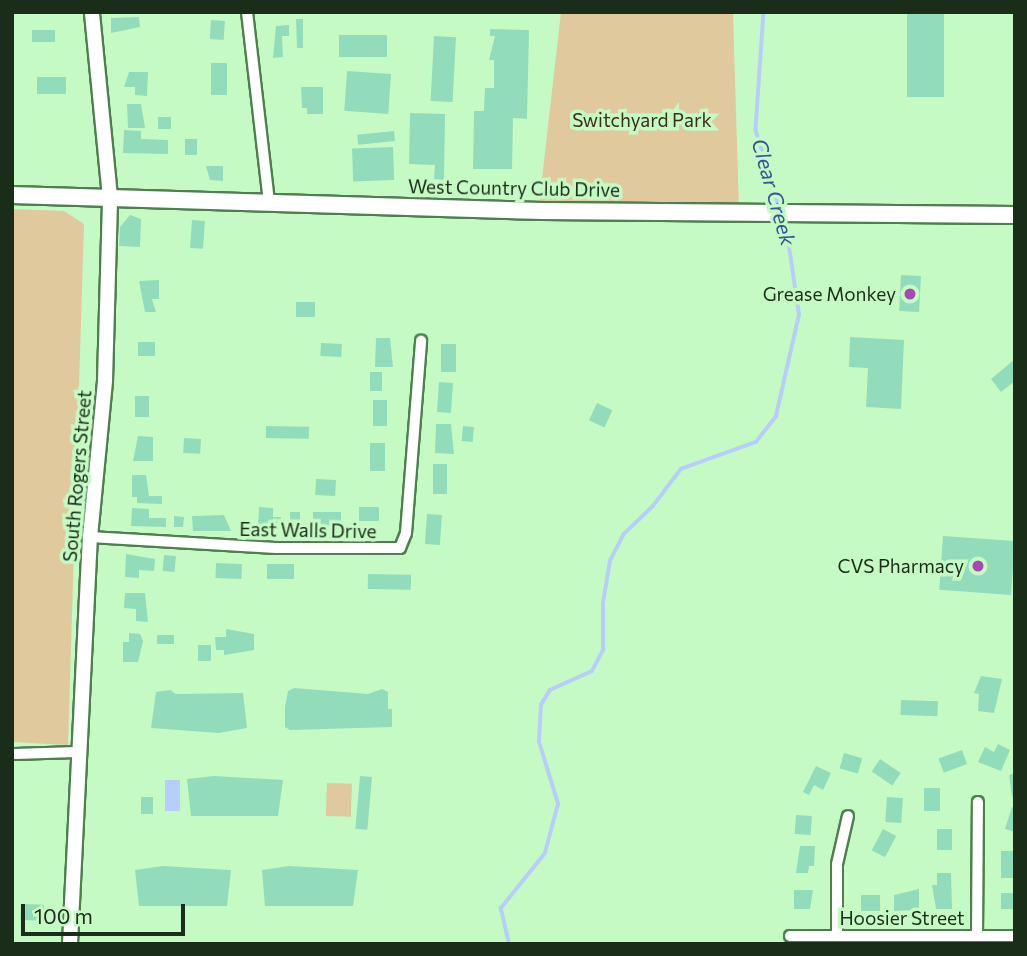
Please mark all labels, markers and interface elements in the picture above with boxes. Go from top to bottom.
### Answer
park label: Switchyard Park [572,109,712,131]
water label: Clear Creek [747,136,801,248]
street label: West Country Club Drive [408,175,620,201]
place label: Grease Monkey [763,283,896,305]
marker: Grease Monkey [902,286,918,302]
street label: South Rogers Street [58,389,96,563]
street label: East Walls Drive [239,517,377,543]
place label: CVS Pharmacy [837,555,964,577]
marker: CVS Pharmacy [970,558,986,574]
scale bar [24,890,189,934]
text: 100 m [34,903,93,928]
street label: Hoosier Street [839,907,965,929]

